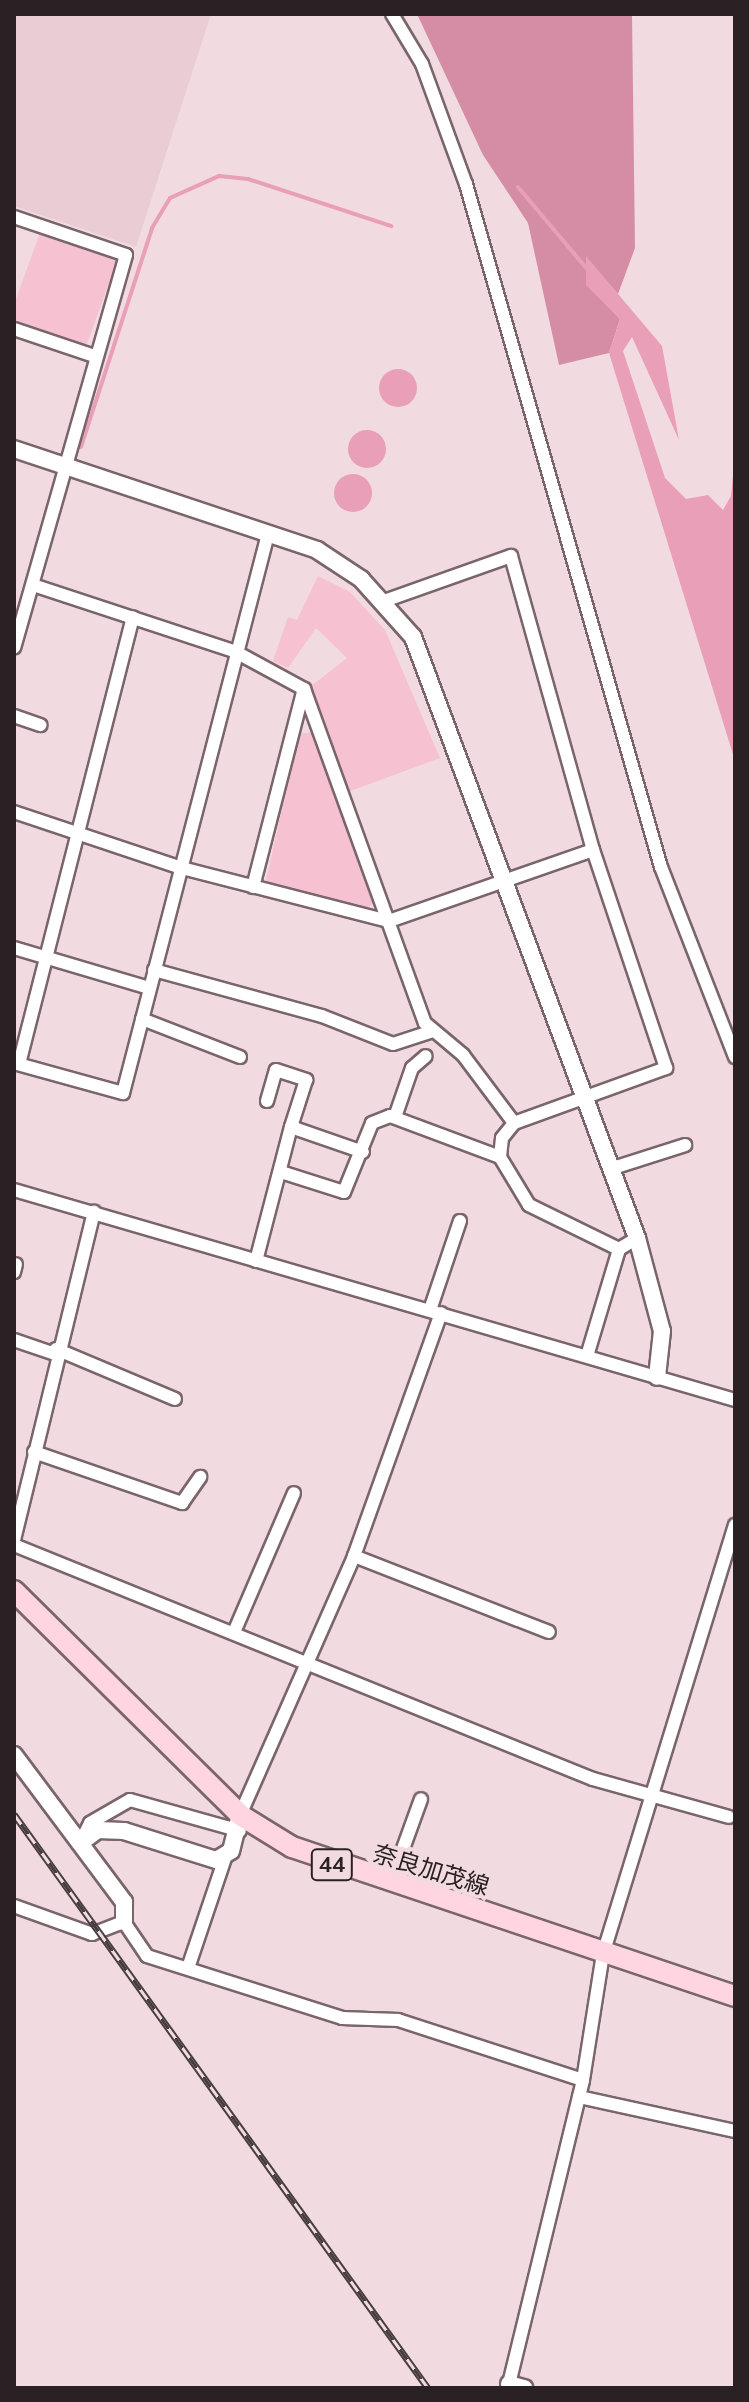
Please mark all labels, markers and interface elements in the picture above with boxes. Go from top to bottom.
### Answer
street label: 奈良加茂線 [369,1839,493,1901]
road number: 44 [310,1847,354,1883]

